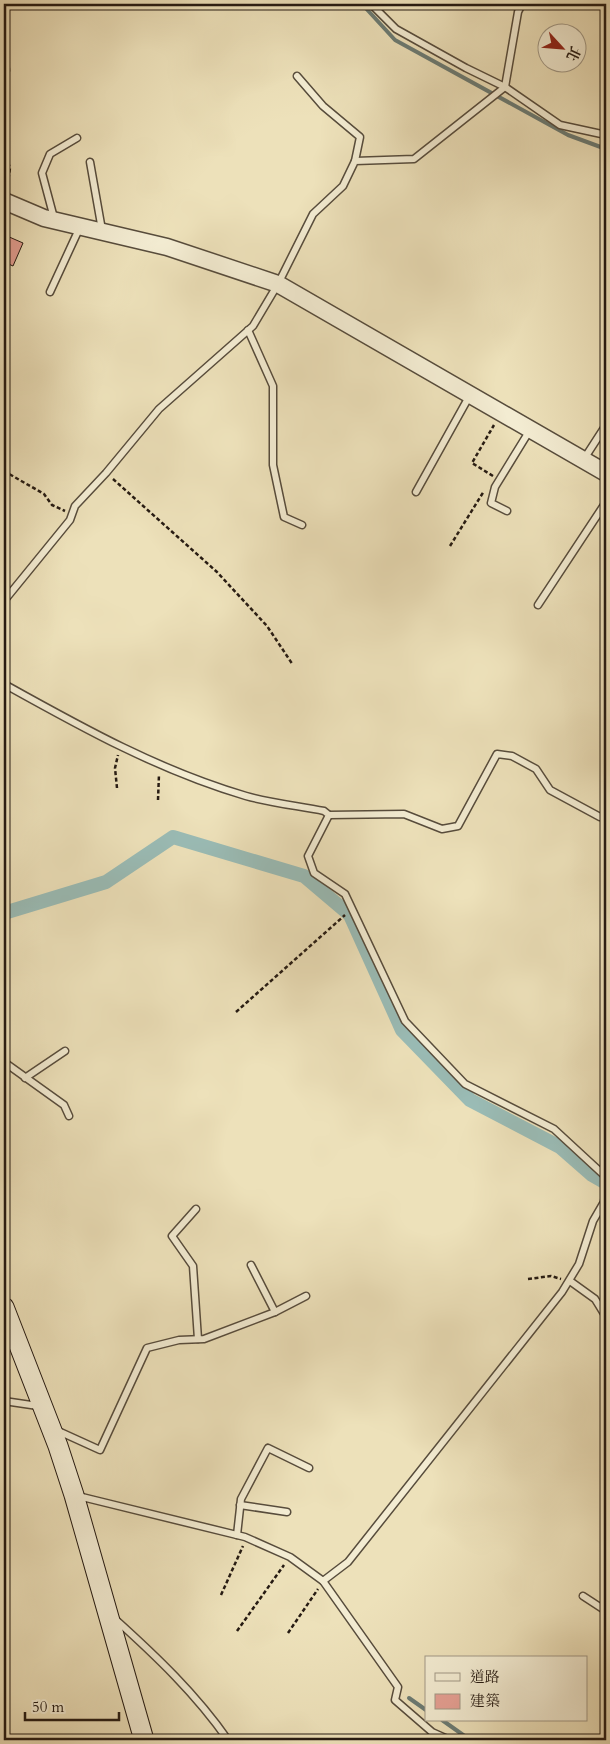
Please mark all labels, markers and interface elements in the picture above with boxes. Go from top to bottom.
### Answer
north arrow [538,22,588,72]
text: 北 [562,43,585,64]
legend [425,1656,588,1722]
text: 道路 [470,1667,500,1687]
scale bar [25,1689,119,1721]
text: 建築 [470,1691,500,1711]
text: 50 m [32,1697,64,1717]

